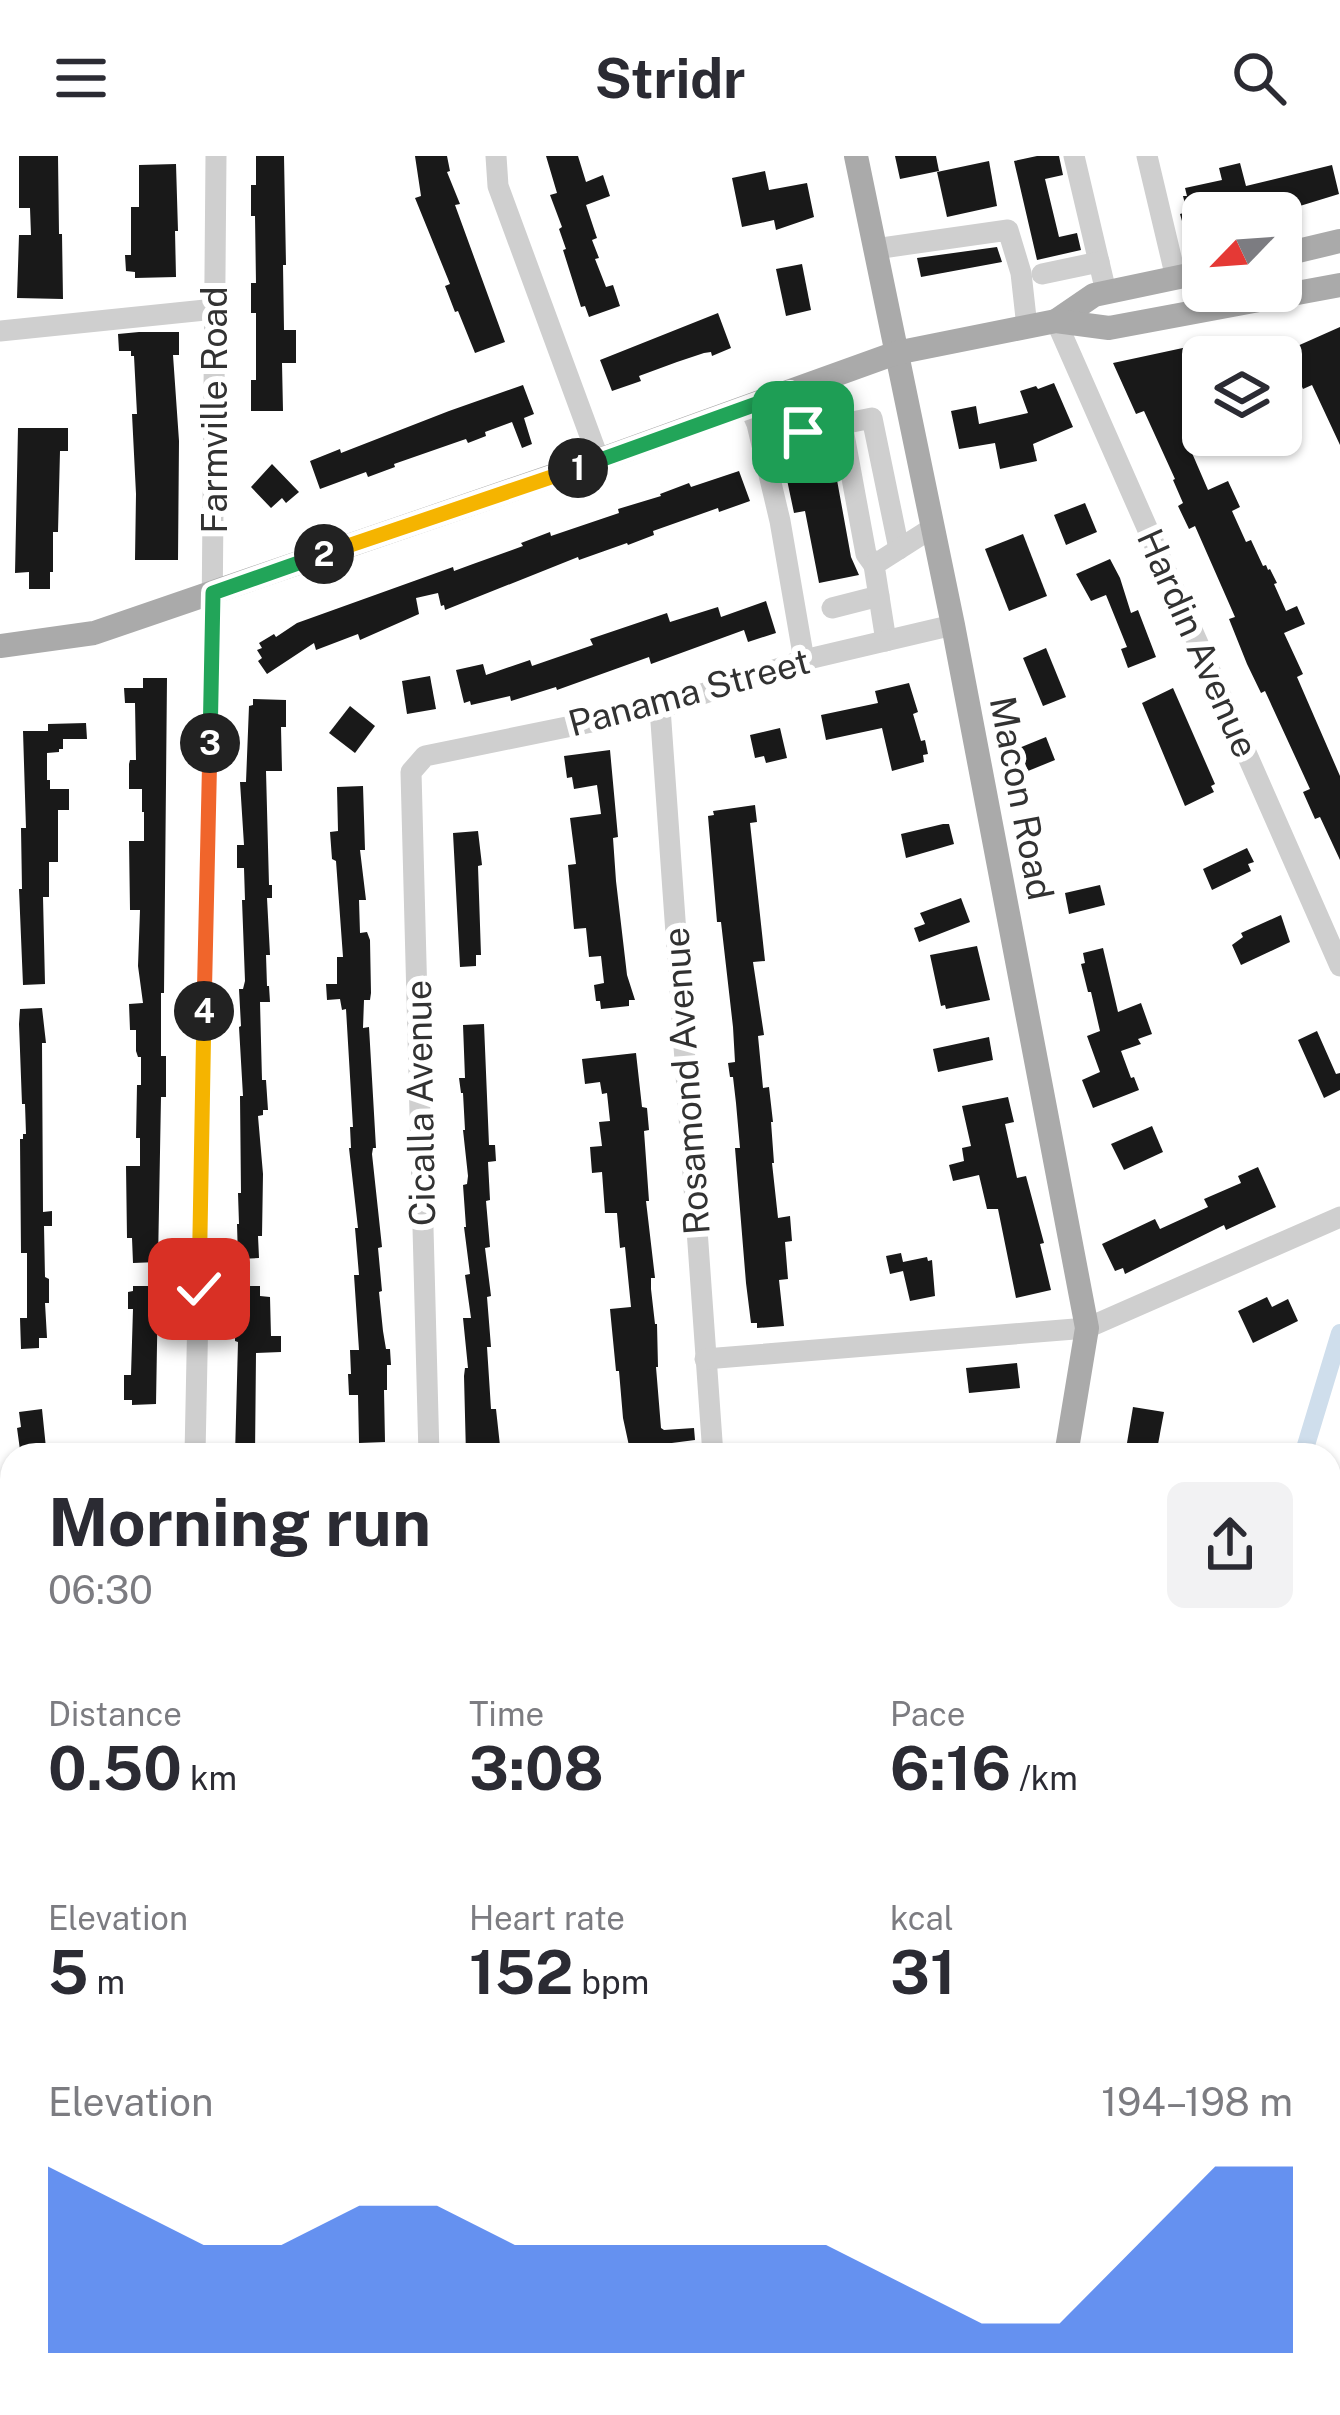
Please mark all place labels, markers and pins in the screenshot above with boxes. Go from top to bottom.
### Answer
pin [752,381,854,483]
pin: 1 [548,438,608,498]
pin: 2 [294,524,354,584]
pin: 3 [180,713,240,773]
pin: 4 [174,981,234,1041]
pin [148,1238,250,1340]

